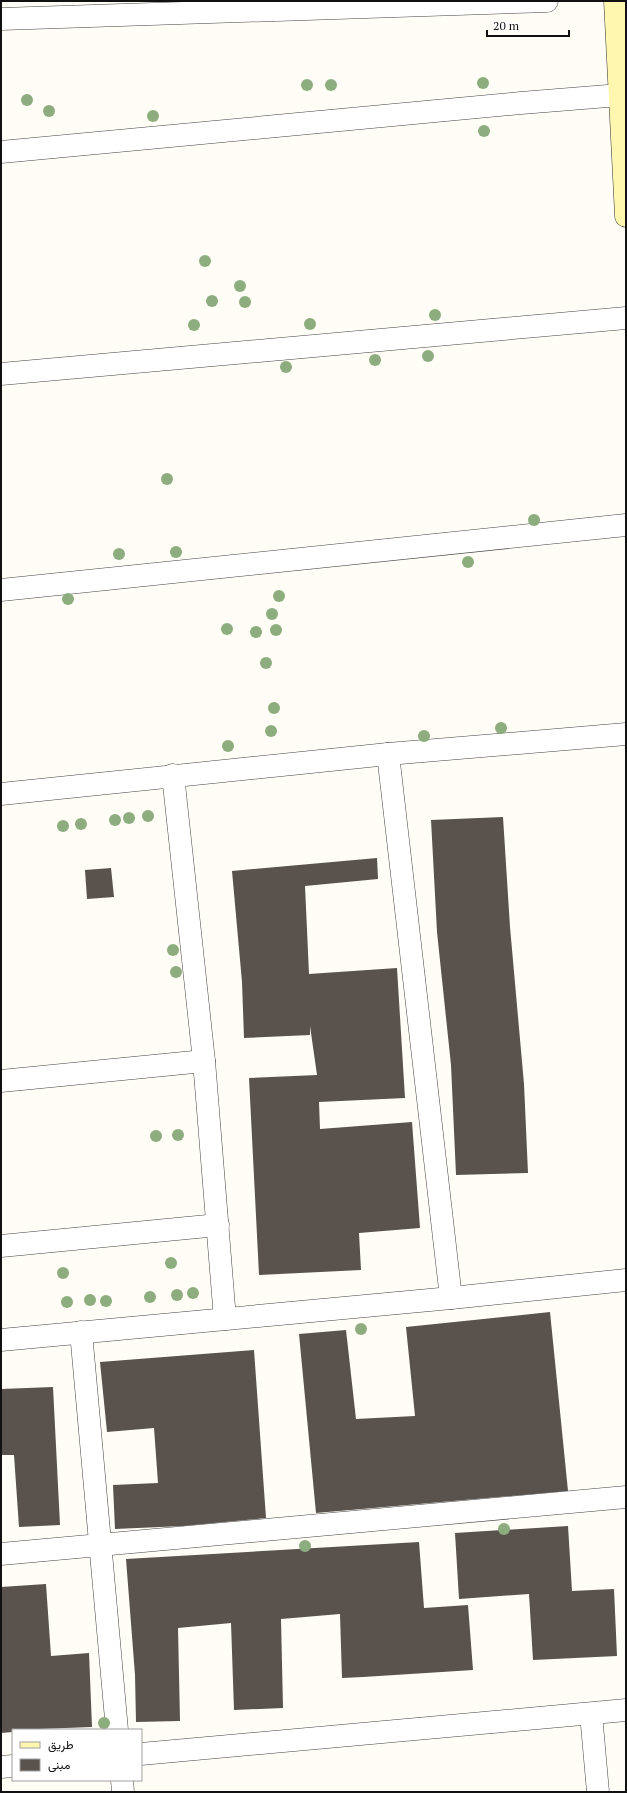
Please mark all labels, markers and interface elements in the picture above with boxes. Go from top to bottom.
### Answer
scale bar [487,12,569,38]
text: 20 m [493,18,520,33]
legend [12,1729,142,1781]
text: طريق [48,1737,74,1753]
text: مبنى [48,1757,70,1773]

